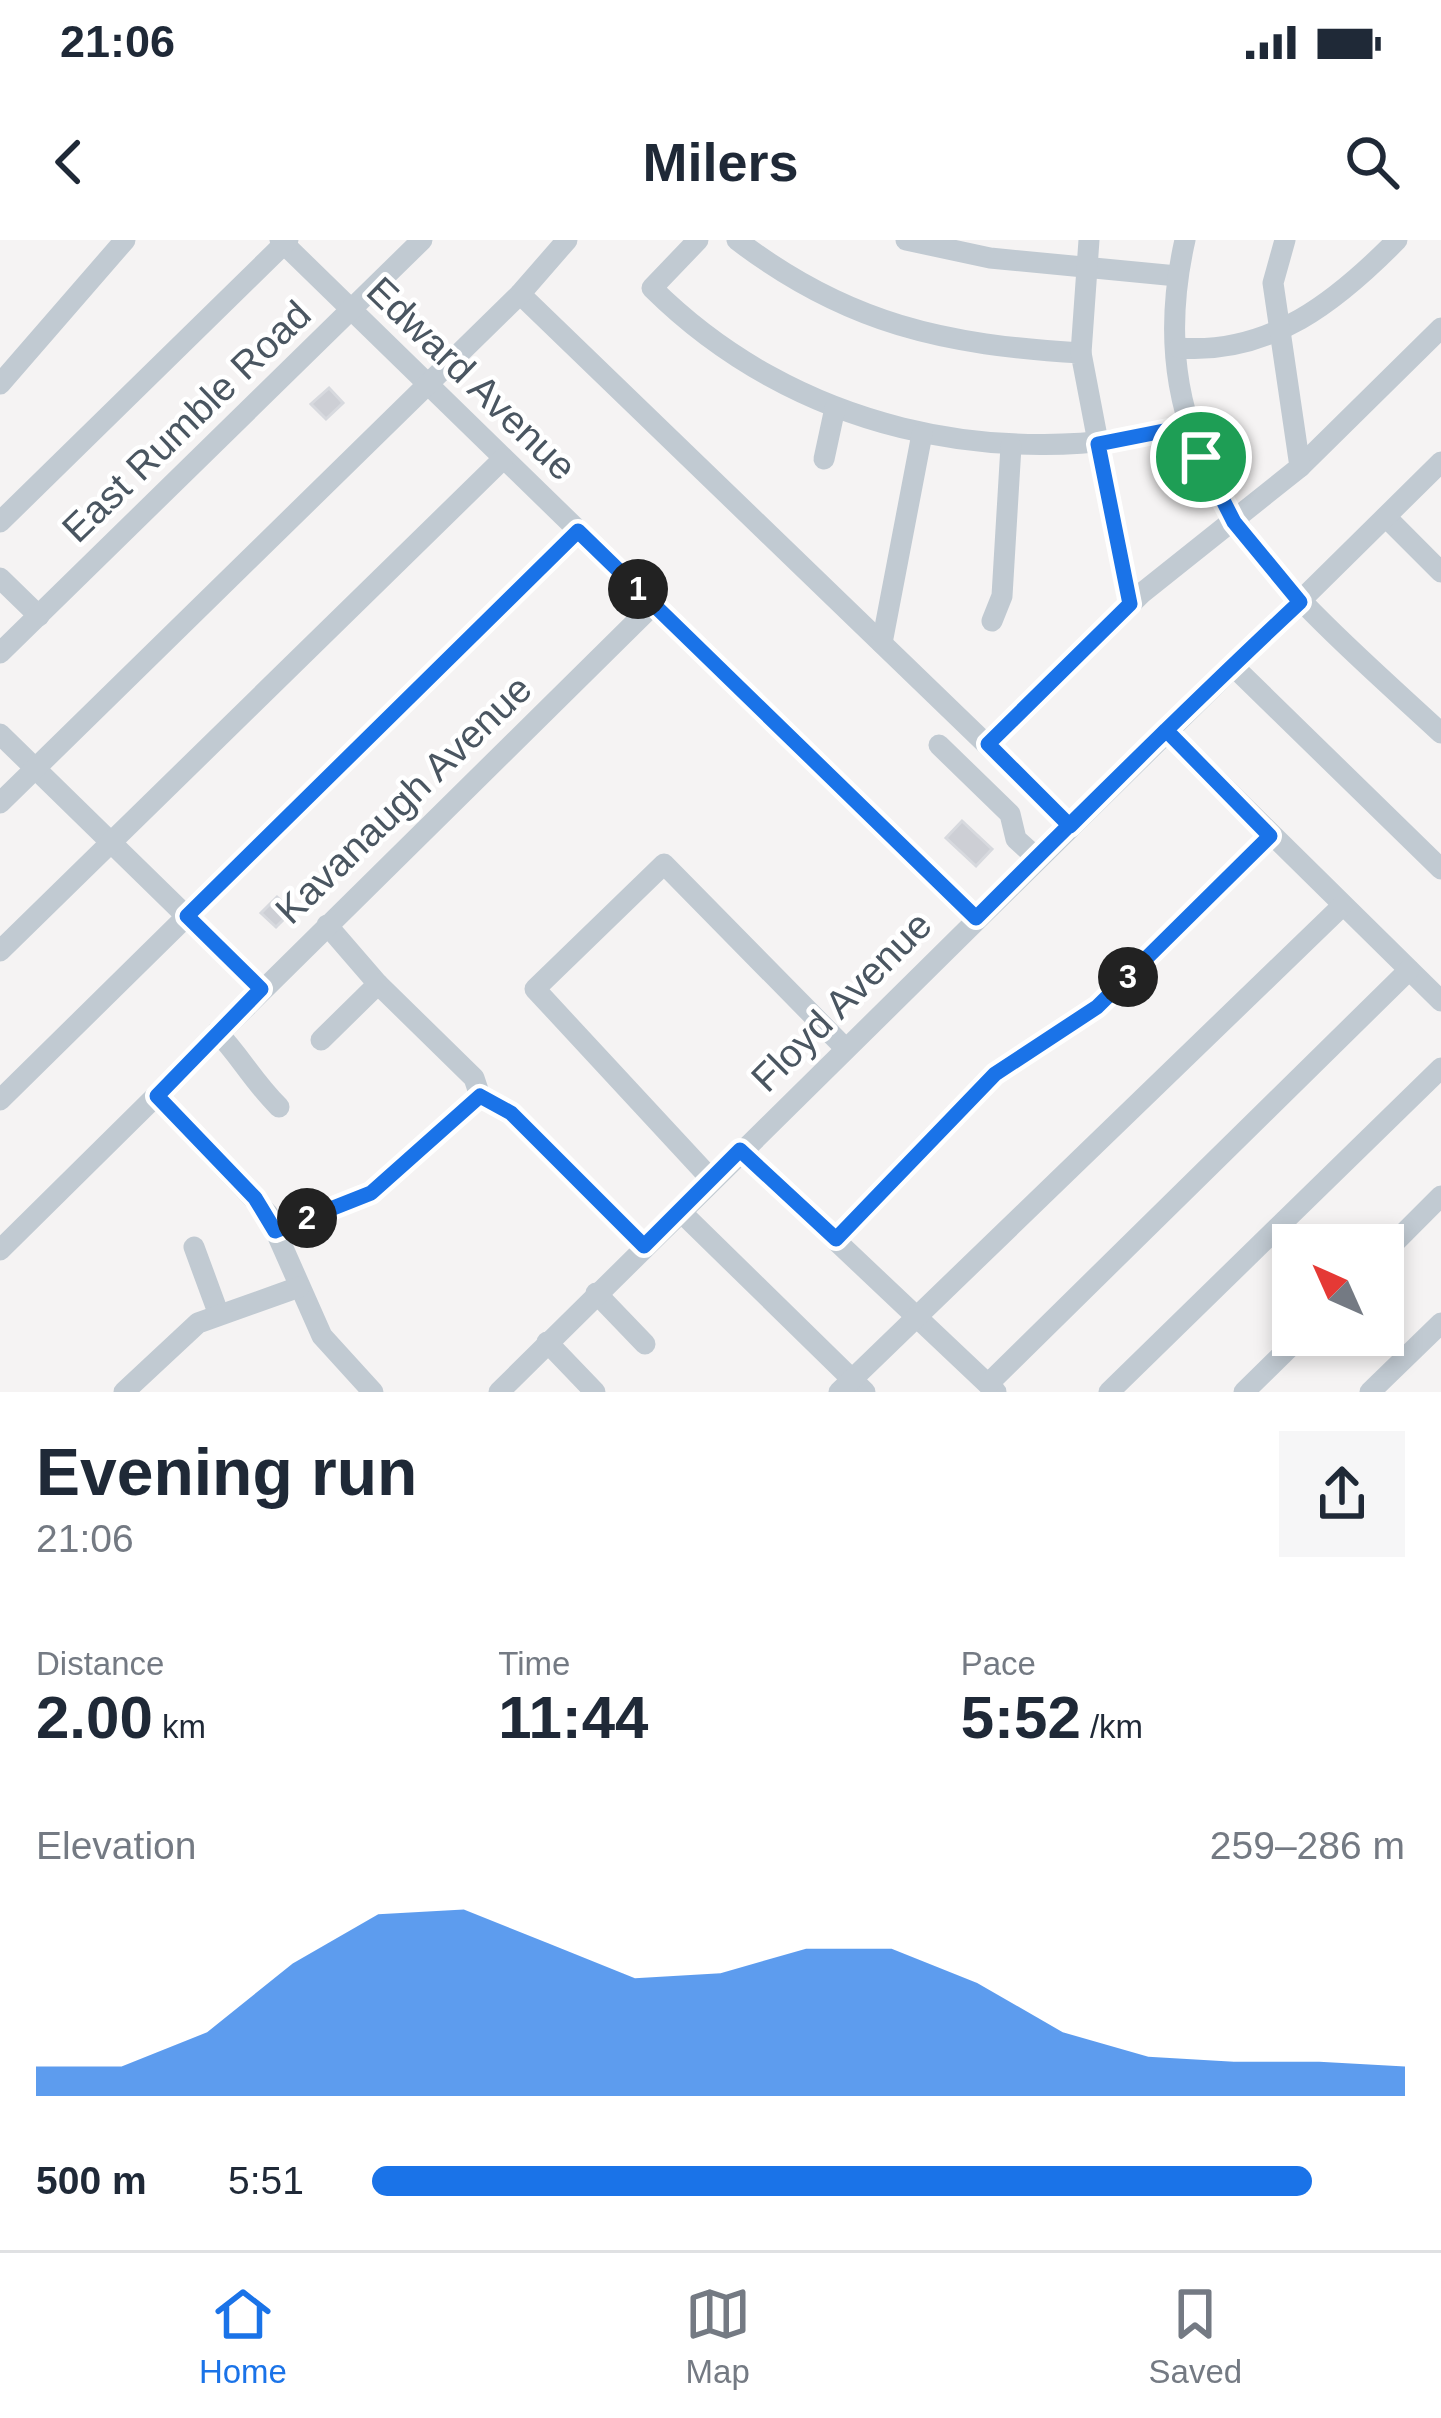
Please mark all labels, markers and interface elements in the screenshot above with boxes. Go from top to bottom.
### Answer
text: 21:06 [60,16,175,67]
icon: back [36,129,102,195]
icon: search [1339,129,1405,195]
text: Milers [642,132,799,192]
street label: Edward Avenue [359,268,585,488]
street label: East Rumble Road [54,292,319,551]
pin [1150,406,1252,508]
icon: arrive [1168,424,1234,490]
pin: 1 [608,559,668,619]
text: 1 [629,570,647,607]
street label: Kavanaugh Avenue [267,667,540,932]
street label: Floyd Avenue [743,903,940,1100]
pin: 3 [1098,947,1158,1007]
text: 3 [1119,958,1137,995]
pin: 2 [277,1188,337,1248]
text: 2 [298,1199,316,1236]
north arrow [1272,1224,1404,1356]
map controls [1272,1224,1404,1356]
button: share [1279,1431,1405,1557]
text: Evening run [36,1435,417,1509]
text: 21:06 [36,1517,134,1560]
text: Distance [36,1645,164,1682]
text: Time [498,1645,570,1682]
text: Pace [961,1645,1036,1682]
text: 2.00 [36,1684,153,1751]
text: 11:44 [498,1684,648,1751]
text: 5:52 [961,1684,1081,1751]
text: km [153,1708,206,1745]
text: /km [1081,1708,1143,1745]
text: Elevation [36,1824,196,1867]
text: 259–286 m [1210,1824,1405,1867]
text: 500 m [36,2159,147,2202]
text: 5:51 [228,2159,304,2202]
tab: Home [199,2281,287,2391]
tab: Map [685,2281,751,2391]
tab: Saved [1149,2281,1242,2391]

